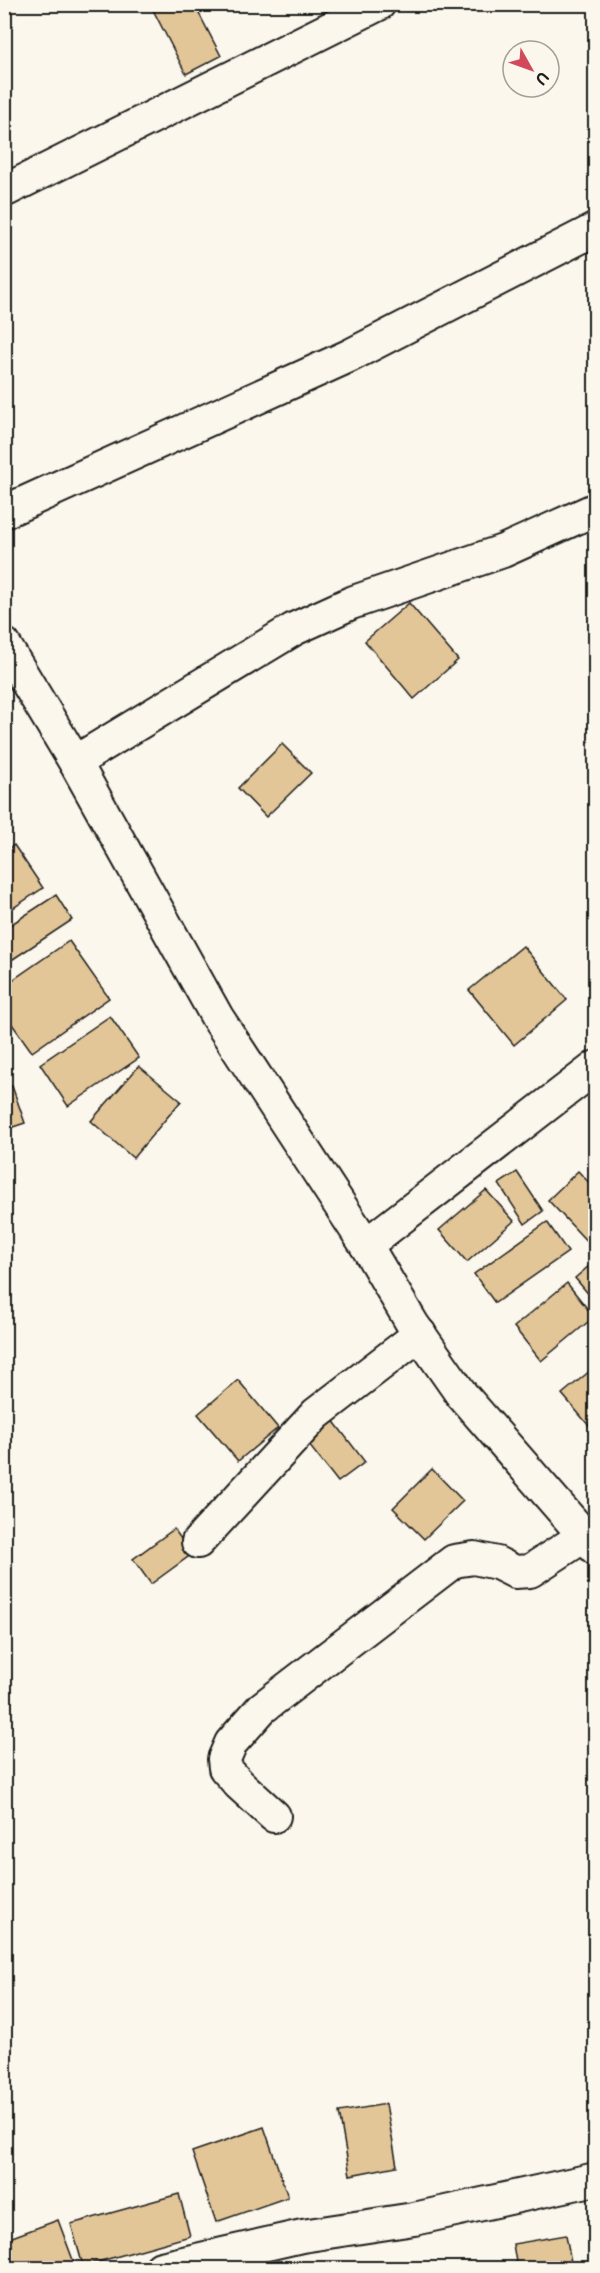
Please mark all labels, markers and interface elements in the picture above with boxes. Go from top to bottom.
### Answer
north arrow [501,39,561,99]
text: U [530,67,552,88]

